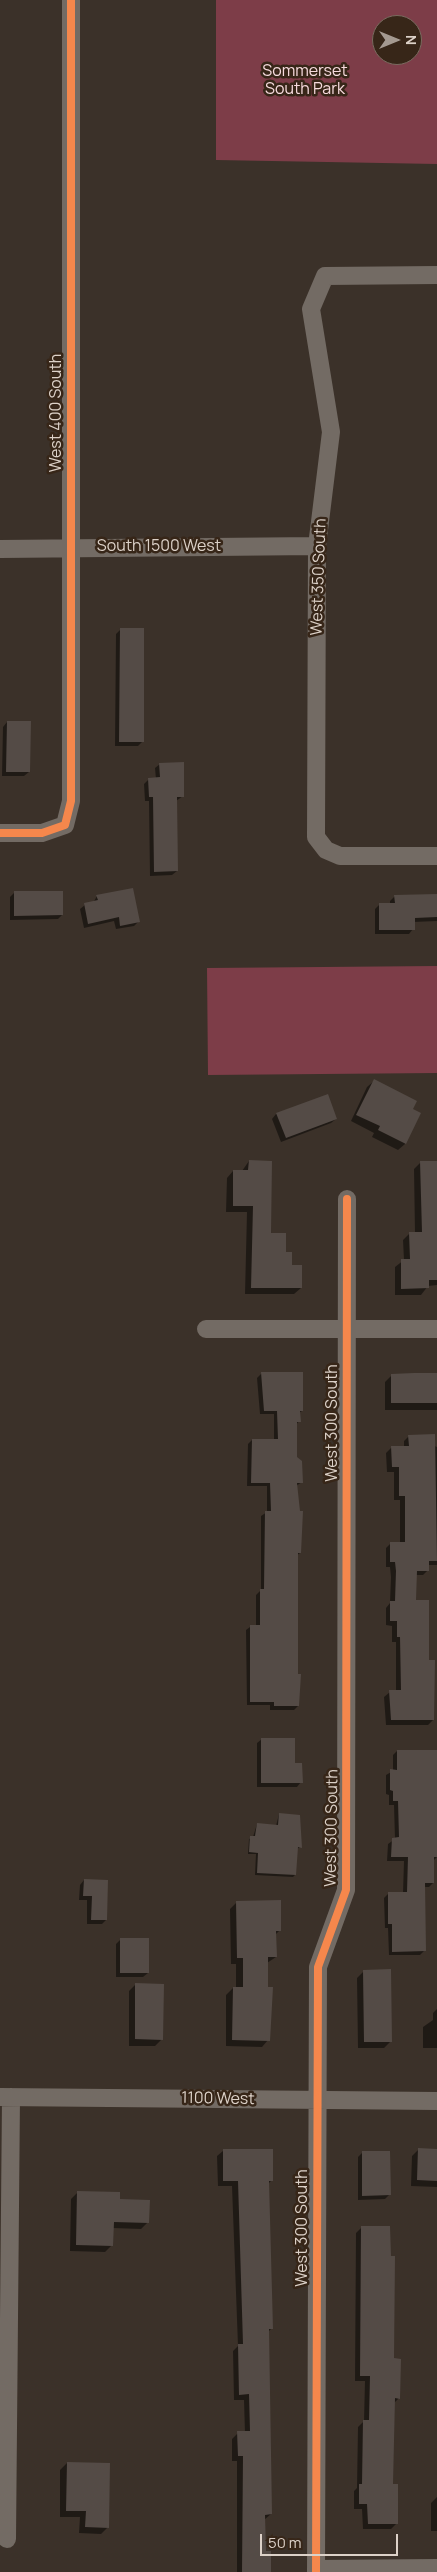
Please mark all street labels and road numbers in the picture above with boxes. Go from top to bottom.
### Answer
street label: West 400 South [47,354,67,472]
street label: West 350 South [307,518,331,636]
street label: South 1500 West [97,537,221,557]
street label: West 300 South [323,1364,343,1482]
street label: West 300 South [321,1769,343,1887]
street label: 1100 West [181,2089,255,2109]
street label: West 300 South [293,2169,313,2287]

